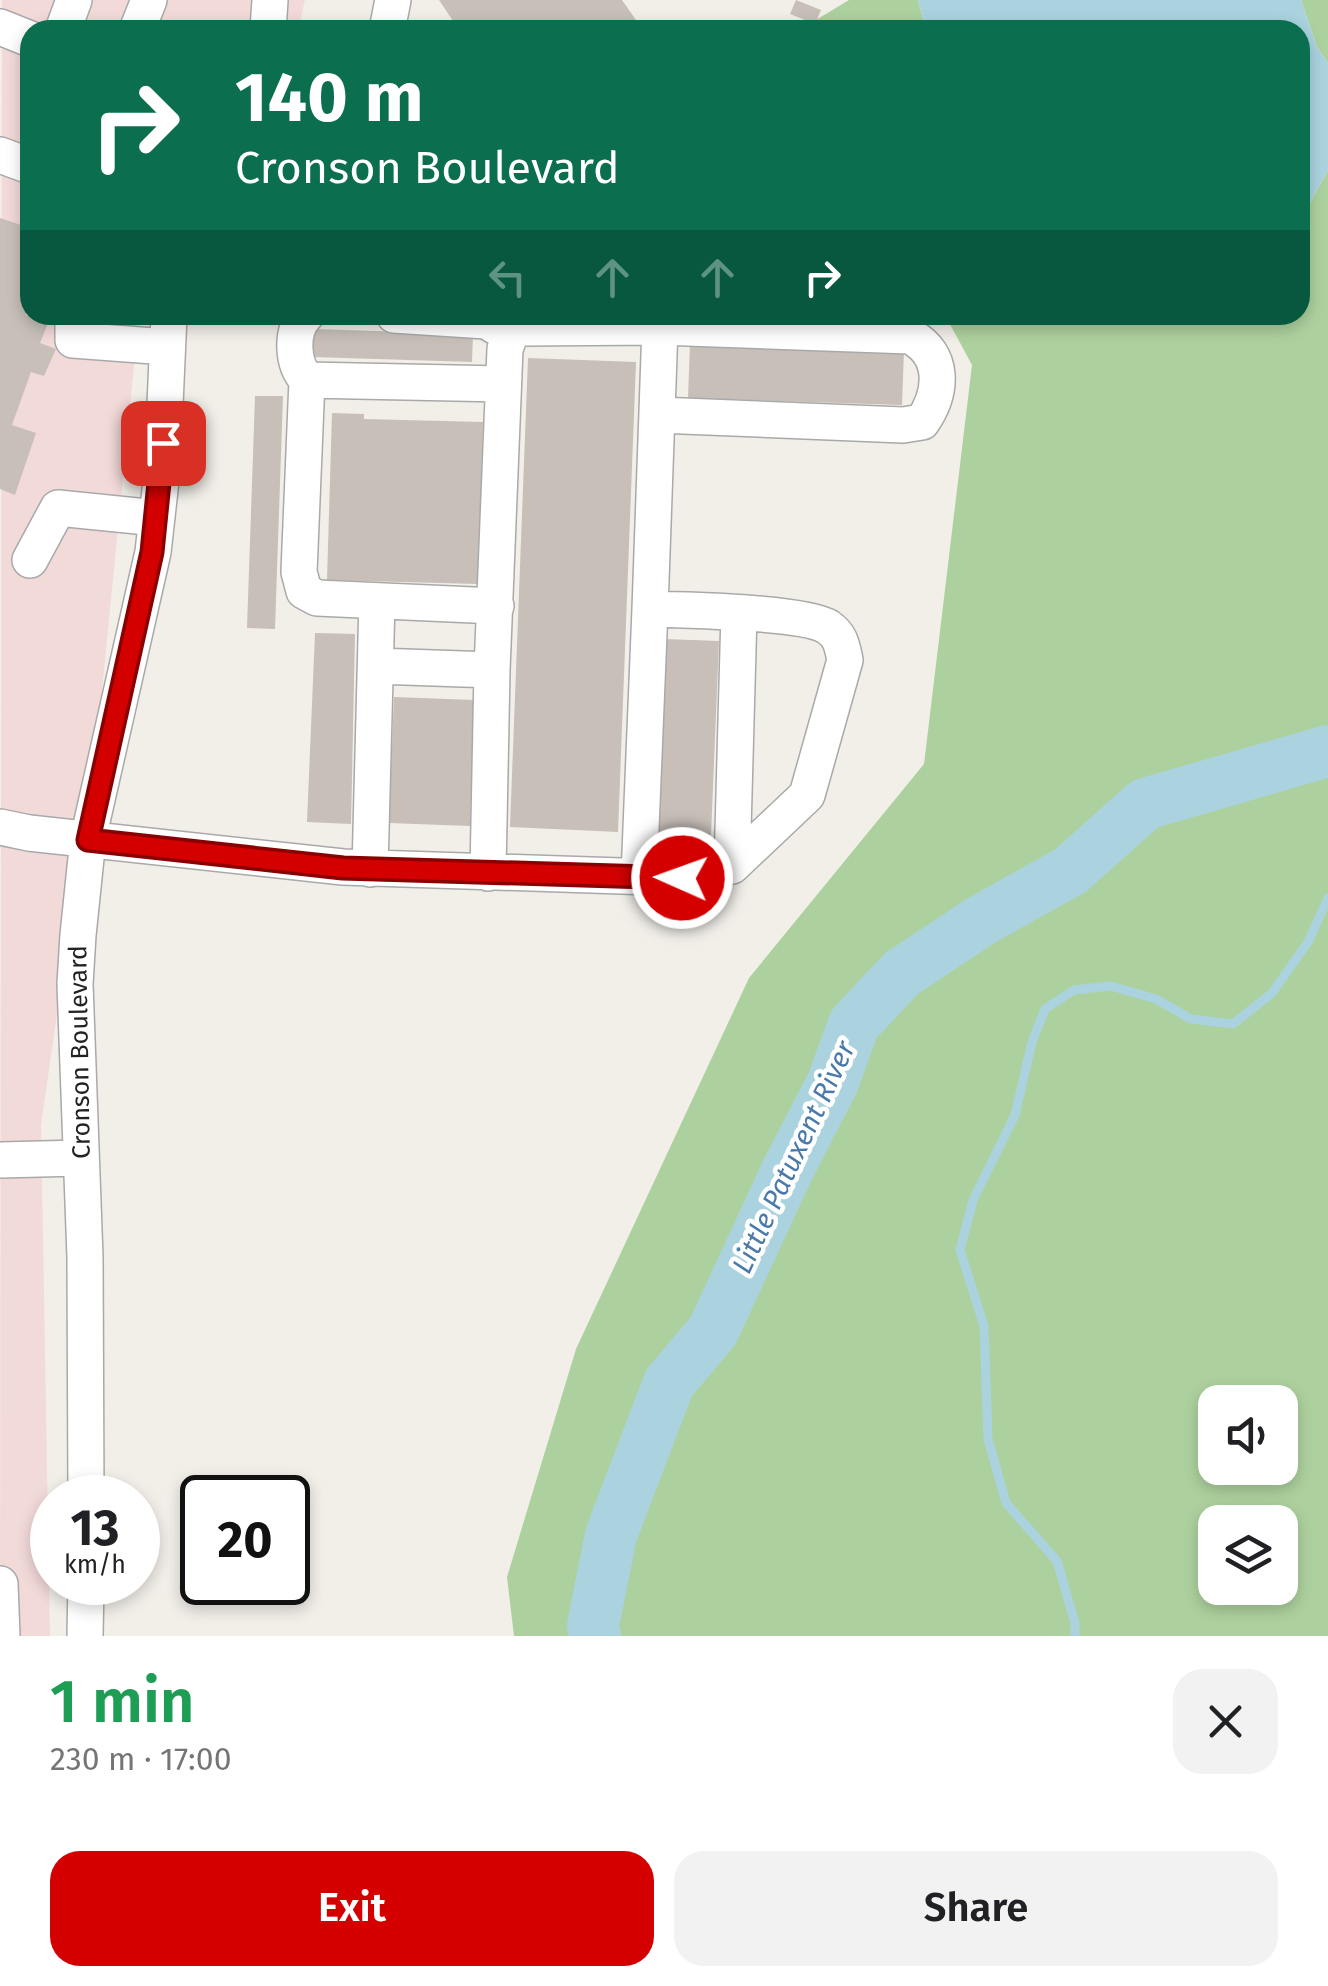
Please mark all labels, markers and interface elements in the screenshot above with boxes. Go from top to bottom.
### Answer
text: 140 m [235,56,424,140]
icon: right [70,60,200,190]
text: Cronson Boulevard [235,141,620,195]
icon: left [480,250,535,305]
icon: ahead [585,250,640,305]
icon: ahead [690,250,745,305]
icon: right [795,250,850,305]
pin [121,401,206,486]
icon: arrive [136,416,191,471]
position arrow [630,826,734,930]
street label: Cronson Boulevard [63,945,97,1159]
water label: Little Patuxent River [725,1035,862,1279]
map controls [1198,1385,1298,1605]
button: sound [1198,1385,1298,1485]
speed limit sign: 20 [180,1475,310,1605]
text: 13 [70,1498,120,1558]
button: layers [1198,1505,1298,1605]
text: km/h [64,1550,126,1580]
text: 1 min [50,1666,195,1738]
button: close [1173,1669,1278,1774]
text: 230 m · 17:00 [50,1740,232,1778]
button: Exit [50,1851,654,1966]
button: Share [674,1851,1278,1966]

